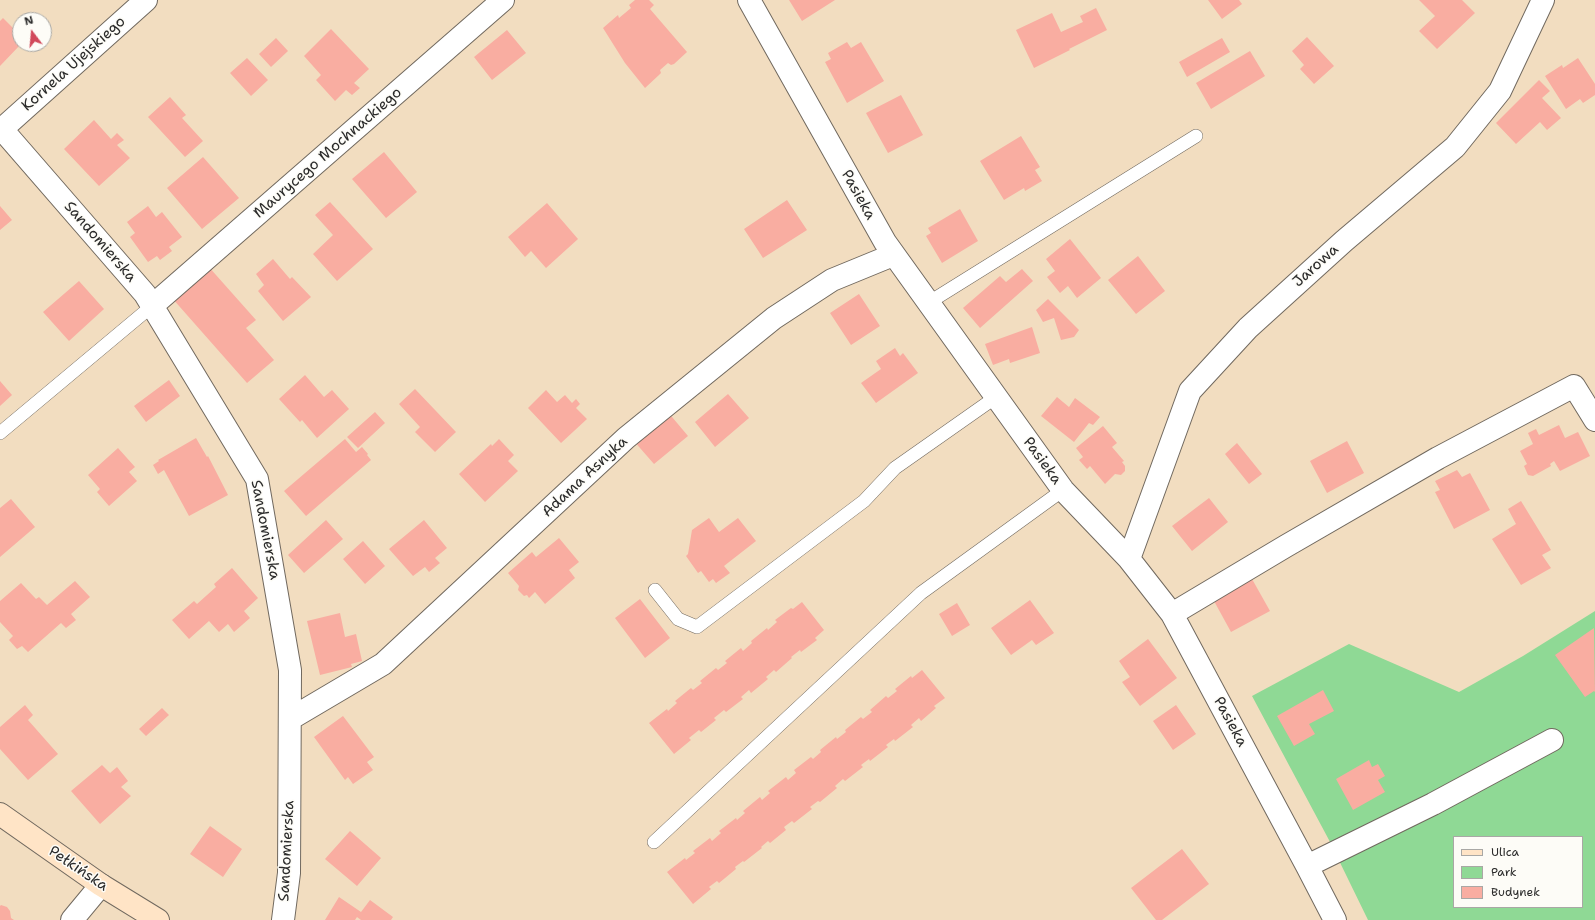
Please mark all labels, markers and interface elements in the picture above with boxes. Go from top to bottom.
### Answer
north arrow [12,12,52,52]
street label: Kornela Ujejskiego [18,13,130,115]
text: N [23,13,35,29]
street label: Maurycego Mochnackiego [250,84,406,222]
street label: Pasieka [837,167,879,223]
street label: Sandomierska [60,198,140,286]
street label: Jarowa [1289,241,1343,291]
street label: Adama Asnyka [539,433,631,521]
street label: Pasieka [1019,434,1065,488]
street label: Sandomierska [247,479,283,581]
street label: Pasieka [1209,694,1251,750]
street label: Sandomierska [275,800,299,902]
legend [1453,836,1583,908]
street label: Pełkińska [45,843,111,895]
text: Ulica [1491,844,1519,860]
text: Park [1491,864,1517,880]
text: Budynek [1491,884,1540,900]

